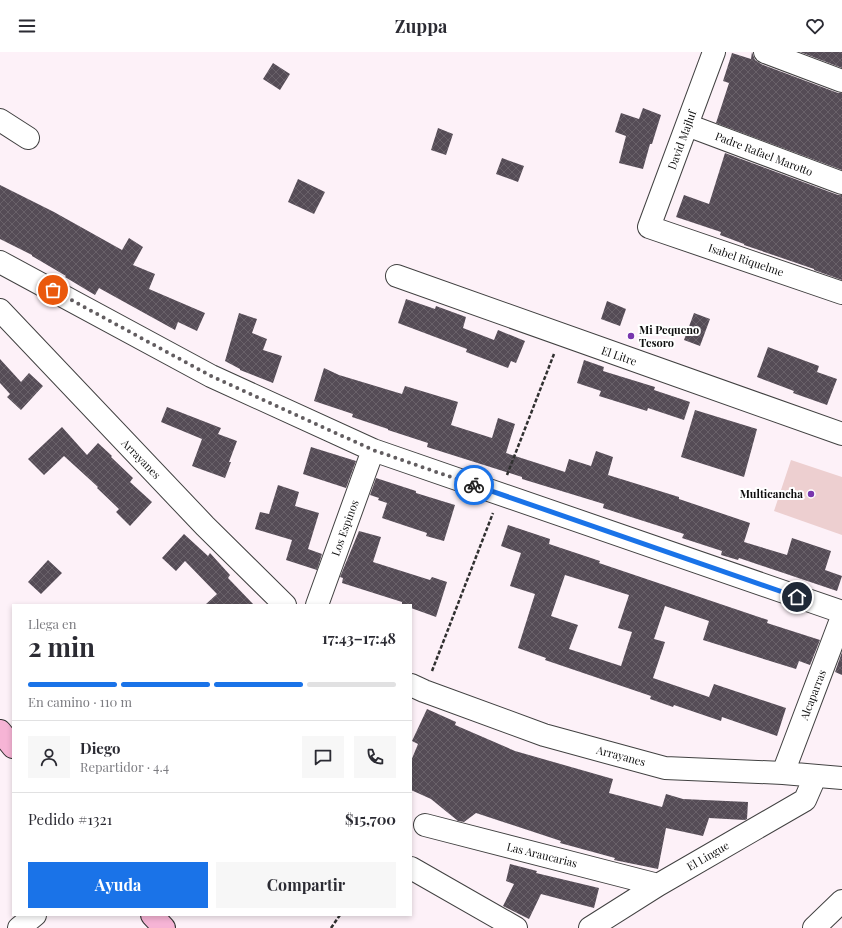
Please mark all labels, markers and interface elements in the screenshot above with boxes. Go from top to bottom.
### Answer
text: Zuppa [395,14,447,38]
icon: menu [16,15,38,37]
icon: heart [804,15,826,37]
street label: David Majluf [664,107,700,172]
street label: Padre Rafael Marotto [713,128,815,179]
street label: Isabel Riquelme [707,240,786,280]
pin [36,273,70,307]
icon: bag [42,279,64,301]
place label: Mi Pequeno Tesoro [639,322,699,350]
marker: Mi Pequeno Tesoro [626,331,636,341]
street label: El Litre [600,343,639,369]
street label: Arrayanes [118,435,164,482]
courier [454,465,494,505]
icon: bike [463,474,485,496]
place label: Multicancha [740,486,803,501]
marker: Multicancha [806,489,816,499]
street label: Los Espinos [327,498,362,558]
pin [780,580,814,614]
icon: home [786,586,808,608]
text: Llega en [28,615,76,632]
text: 17:43–17:48 [322,628,396,648]
text: 2 min [28,629,95,664]
street label: Alcaparras [796,667,829,723]
text: En camino · 110 m [28,693,132,710]
button: person [28,736,70,778]
button: chat [302,736,344,778]
button: phone [354,736,396,778]
text: Diego [80,738,120,758]
street label: Arrayanes [594,742,647,769]
text: Repartidor · 4.4 [80,758,169,775]
text: Pedido #1321 [28,809,112,829]
text: $15,700 [345,809,396,829]
street label: El Lingue [684,837,732,874]
street label: Las Araucarias [505,838,579,871]
button: Ayuda [28,862,208,908]
button: Compartir [216,862,396,908]

